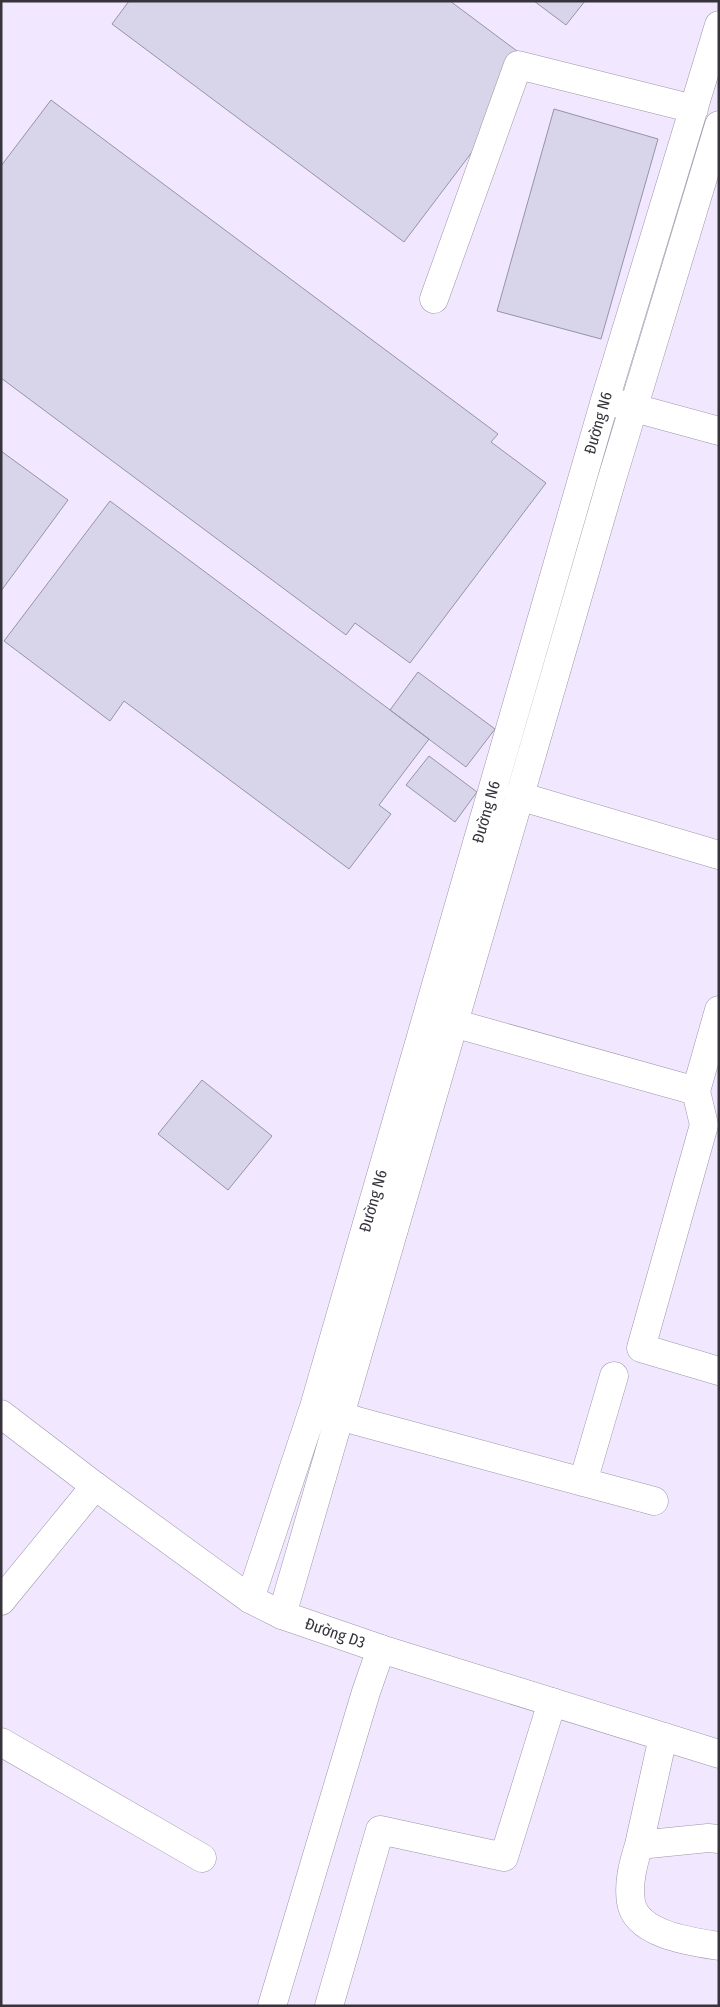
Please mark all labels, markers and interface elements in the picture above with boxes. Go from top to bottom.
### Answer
street label: Đường N6 [580,390,616,456]
street label: Đường N6 [468,779,504,845]
street label: Đường N6 [355,1168,391,1234]
street label: Đường D3 [302,1614,368,1652]

